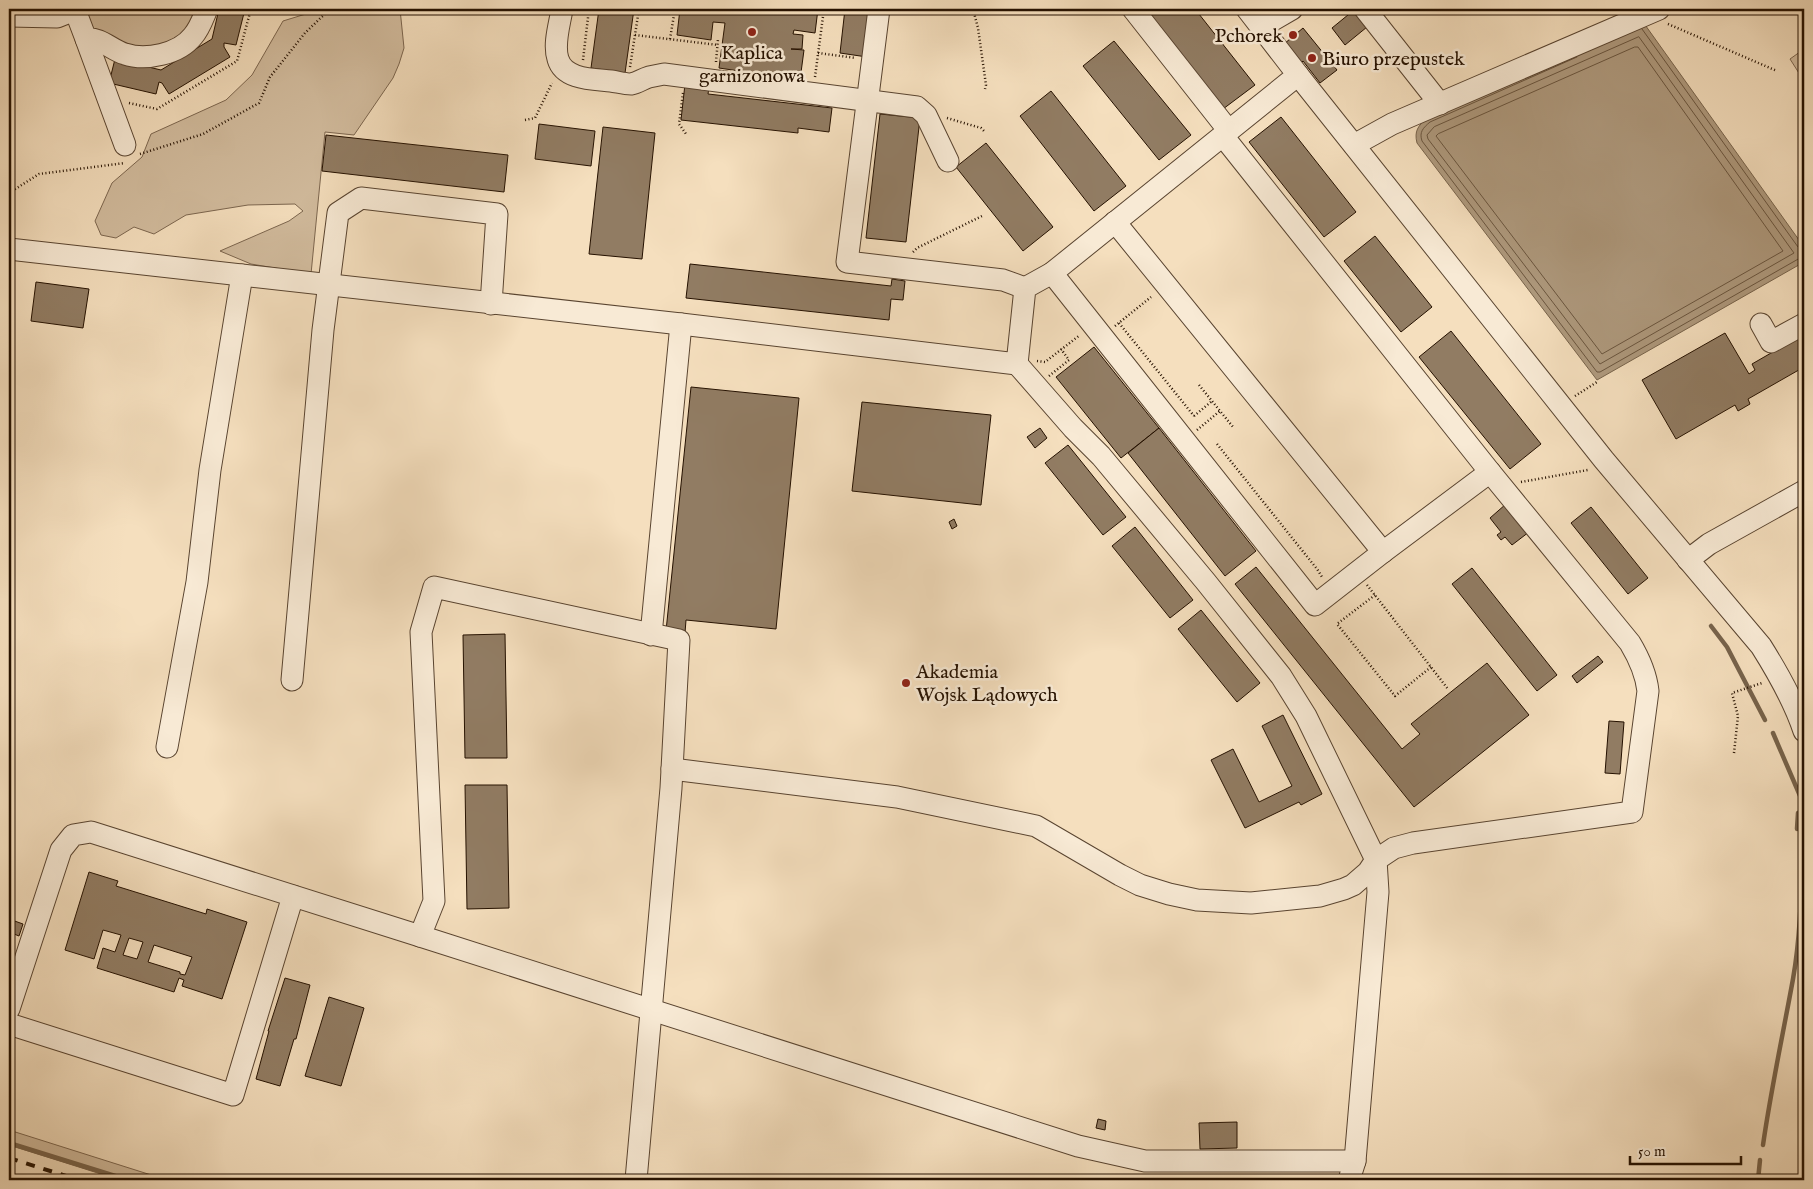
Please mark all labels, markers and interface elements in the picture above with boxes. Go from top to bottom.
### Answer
place label: Pchorek [1215,24,1283,49]
marker: Kaplica garnizonowa [746,26,758,38]
marker: Pchorek [1287,29,1299,41]
place label: Kaplica garnizonowa [699,41,805,89]
place label: Biuro przepustek [1322,47,1465,72]
marker: Biuro przepustek [1306,52,1318,64]
place label: Akademia Wojsk Lądowych [915,660,1058,708]
marker: Akademia Wojsk Lądowych [900,677,912,689]
scale bar [1630,1134,1742,1166]
text: 50 m [1638,1142,1666,1161]

